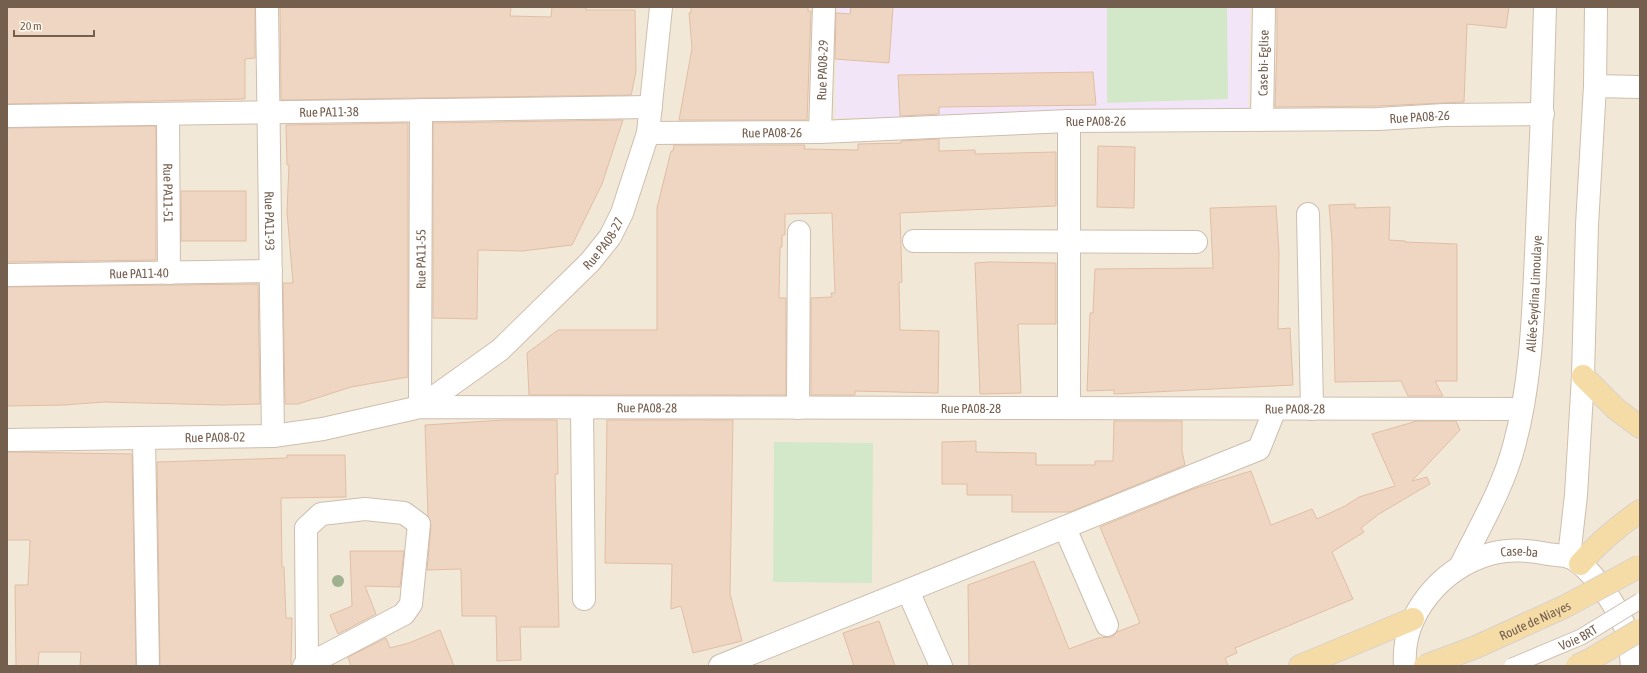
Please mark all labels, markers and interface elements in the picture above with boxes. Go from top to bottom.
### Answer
scale bar [14,12,94,38]
text: 20 m [20,19,42,33]
street label: Case bi- Eglise [1255,30,1271,96]
street label: Rue PA08-29 [814,40,830,100]
street label: Rue PA11-38 [299,104,359,119]
street label: Rue PA08-26 [1389,107,1450,126]
street label: Rue PA08-26 [1065,113,1126,129]
street label: Rue PA08-26 [742,125,802,140]
street label: Rue PA11-51 [161,163,176,223]
street label: Rue PA11-93 [262,191,278,251]
street label: Rue PA08-27 [580,215,626,272]
street label: Rue PA11-55 [413,229,428,289]
street label: Allée Seydina Limoulaye [1523,235,1544,352]
street label: Rue PA11-40 [109,265,169,281]
street label: Rue PA08-28 [617,400,677,415]
street label: Rue PA08-28 [941,400,1001,416]
street label: Rue PA08-28 [1265,401,1325,416]
street label: Rue PA08-02 [185,429,245,445]
street label: Case-ba [1499,543,1539,560]
street label: Route de Niayes [1497,597,1573,643]
street label: Voie BRT [1556,621,1600,653]

